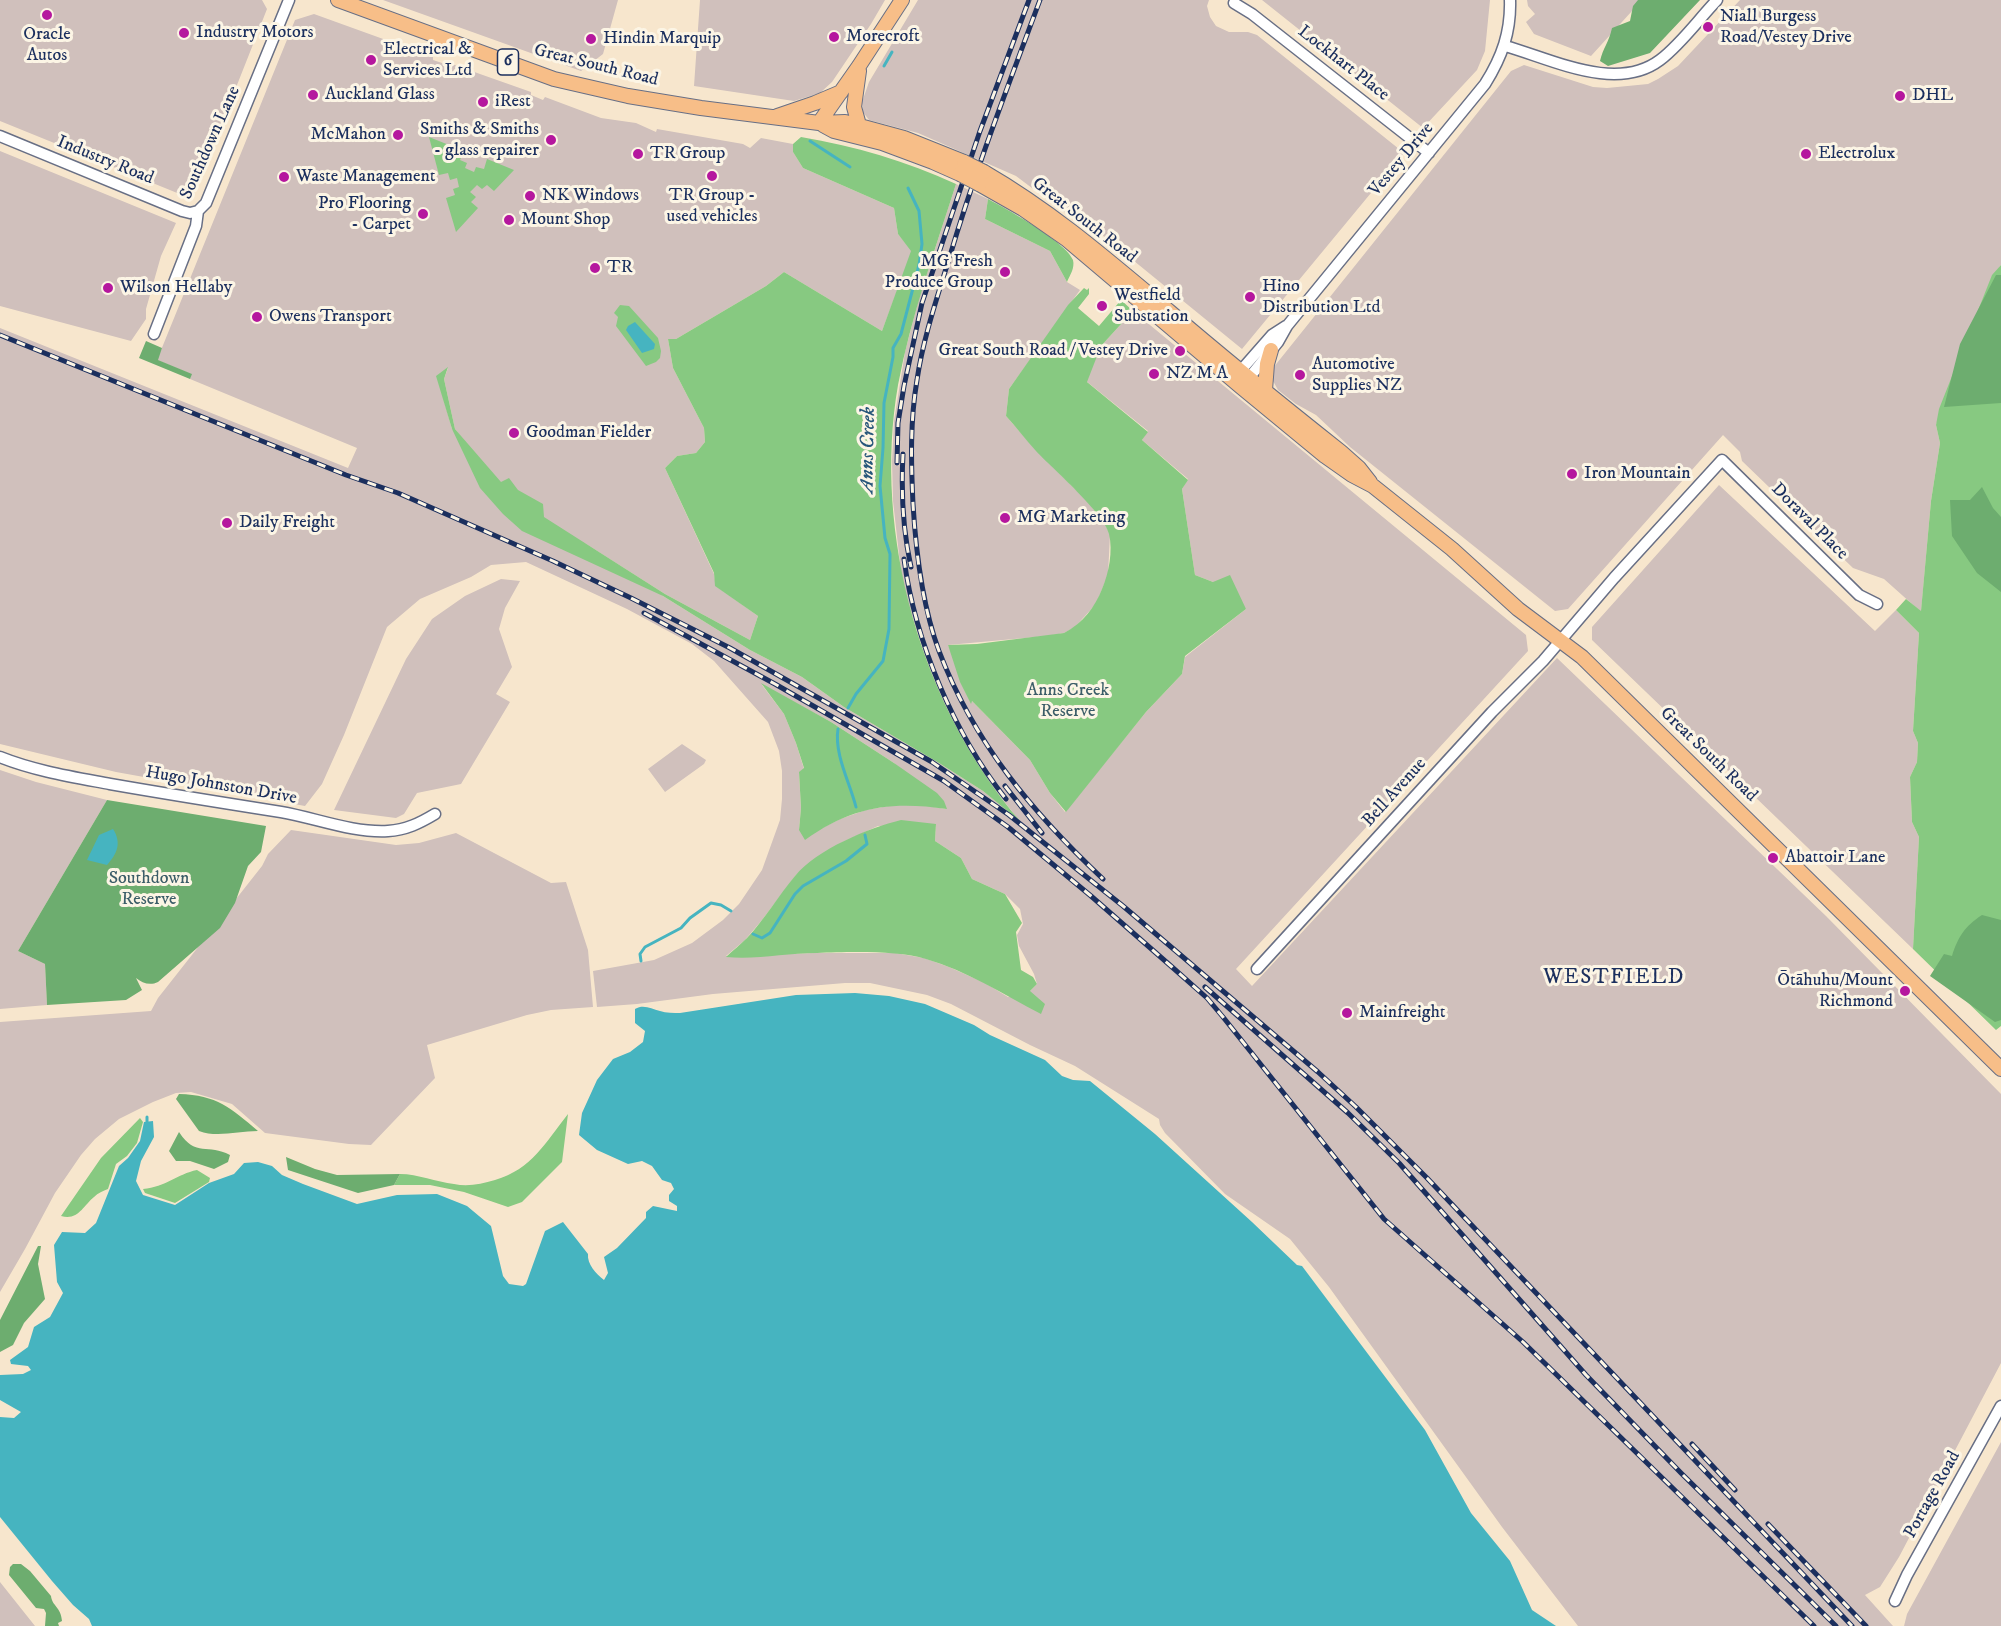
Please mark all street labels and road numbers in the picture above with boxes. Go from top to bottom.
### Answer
street label: Lockhart Place [1293,21,1393,107]
street label: Great South Road [532,40,660,92]
road number: 6 [498,49,518,75]
street label: Southdown Lane [176,83,246,203]
street label: Vestey Drive [1365,119,1439,201]
street label: Industry Road [53,132,157,190]
street label: Great South Road [1027,173,1141,269]
street label: Doraval Place [1766,479,1852,565]
street label: Great South Road [1655,703,1761,807]
street label: Bell Avenue [1358,754,1432,832]
street label: Hugo Johnston Drive [144,762,298,810]
street label: Portage Road [1900,1448,1966,1542]

